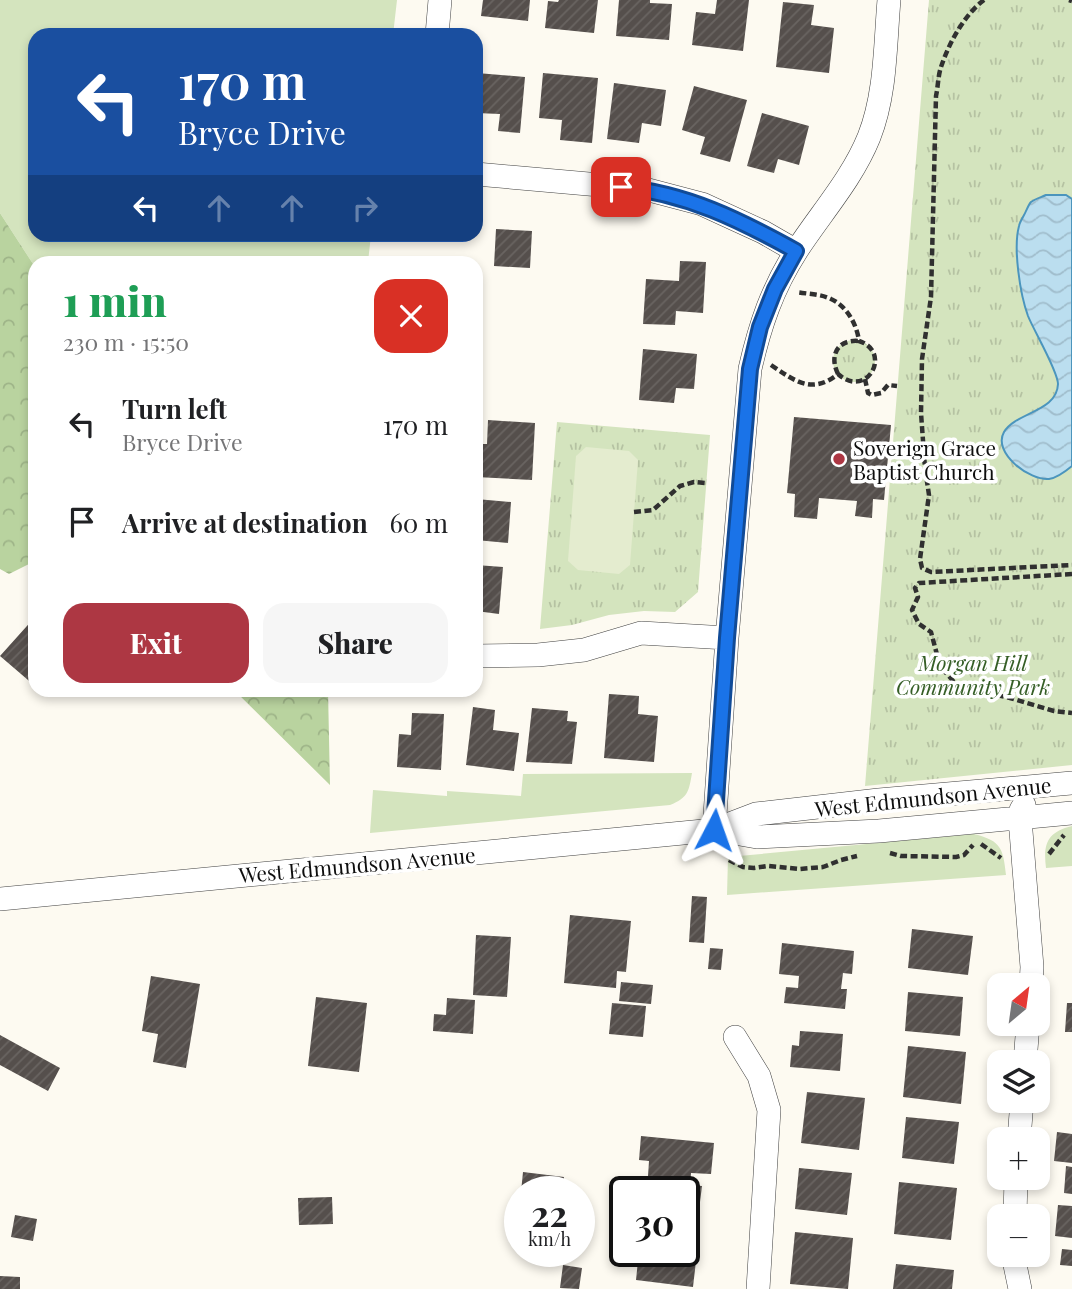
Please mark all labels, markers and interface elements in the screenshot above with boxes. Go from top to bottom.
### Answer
text: 170 m [178,47,306,112]
icon: left [63,56,154,147]
text: Bryce Drive [178,110,346,153]
pin [591,157,651,217]
icon: arrive [602,168,640,206]
icon: left [127,189,165,227]
icon: ahead [200,189,238,227]
icon: ahead [273,189,311,227]
icon: right [346,189,384,227]
text: 1 min [63,272,167,328]
button: close [374,279,448,353]
text: 230 m · 15:50 [63,326,189,357]
text: Turn left [122,391,227,426]
icon: left [63,405,101,443]
text: 170 m [383,407,448,442]
text: Bryce Drive [122,426,243,457]
place label: Soverign Grace Baptist Church [853,433,996,485]
marker: Soverign Grace Baptist Church [831,451,847,467]
icon: arrive [63,503,101,541]
text: Arrive at destination [122,505,368,540]
text: 60 m [389,505,448,540]
button: Exit [63,603,249,683]
button: Share [263,603,448,683]
park label: Morgan Hill Community Park [896,648,1050,700]
street label: West Edmundson Avenue [812,770,1053,822]
position arrow [677,793,751,867]
street label: West Edmundson Avenue [236,840,477,888]
north arrow [987,973,1050,1036]
map controls [987,973,1050,1267]
button: layers [987,1050,1050,1113]
button: + [987,1127,1050,1190]
speed limit sign: 30 [609,1176,700,1267]
text: 22 [531,1189,568,1236]
button: − [987,1204,1050,1267]
text: km/h [528,1227,571,1251]

